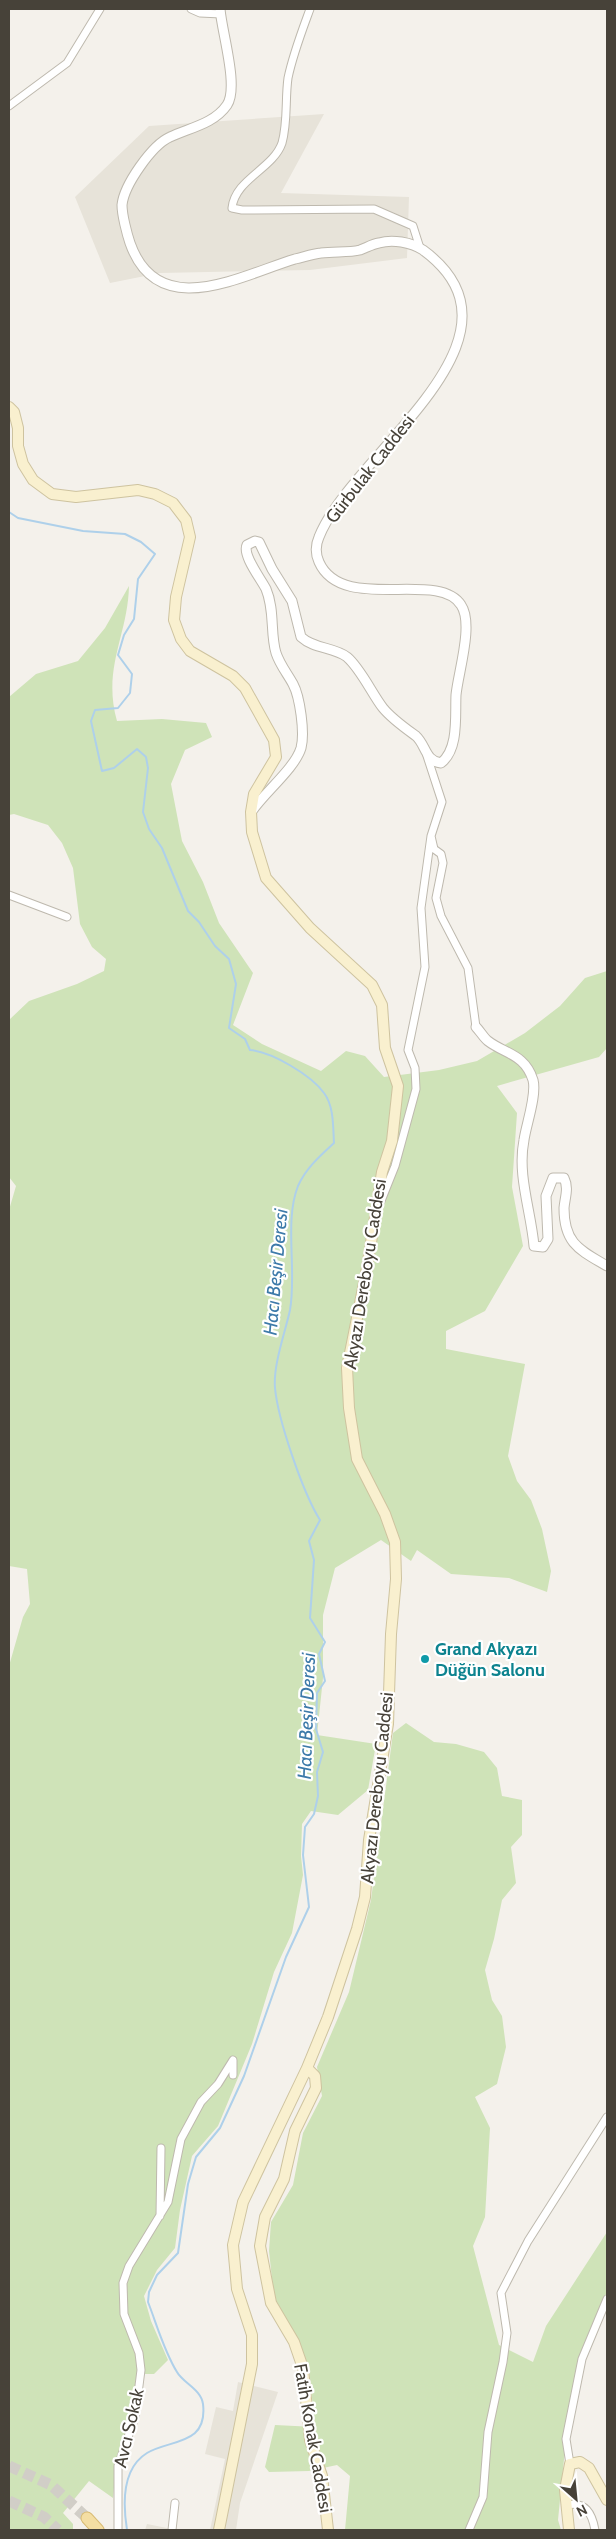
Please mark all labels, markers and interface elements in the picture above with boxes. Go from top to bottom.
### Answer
street label: Gürbulak Caddesi [321,410,419,528]
street label: Akyazı Dereboyu Caddesi [339,1177,391,1371]
water label: Hacı Beşir Deresi [259,1207,293,1336]
place label: Grand Akyazı Düğün Salonu [435,1638,545,1681]
water label: Hacı Beşir Deresi [293,1651,320,1780]
marker: Grand Akyazı Düğün Salonu [419,1653,431,1665]
street label: Akyazı Dereboyu Caddesi [356,1691,398,1885]
street label: Fatih Konak Caddesi [289,2362,337,2514]
street label: Avcı Sokak [109,2386,149,2470]
north arrow [551,2474,601,2524]
text: N [573,2500,590,2521]

